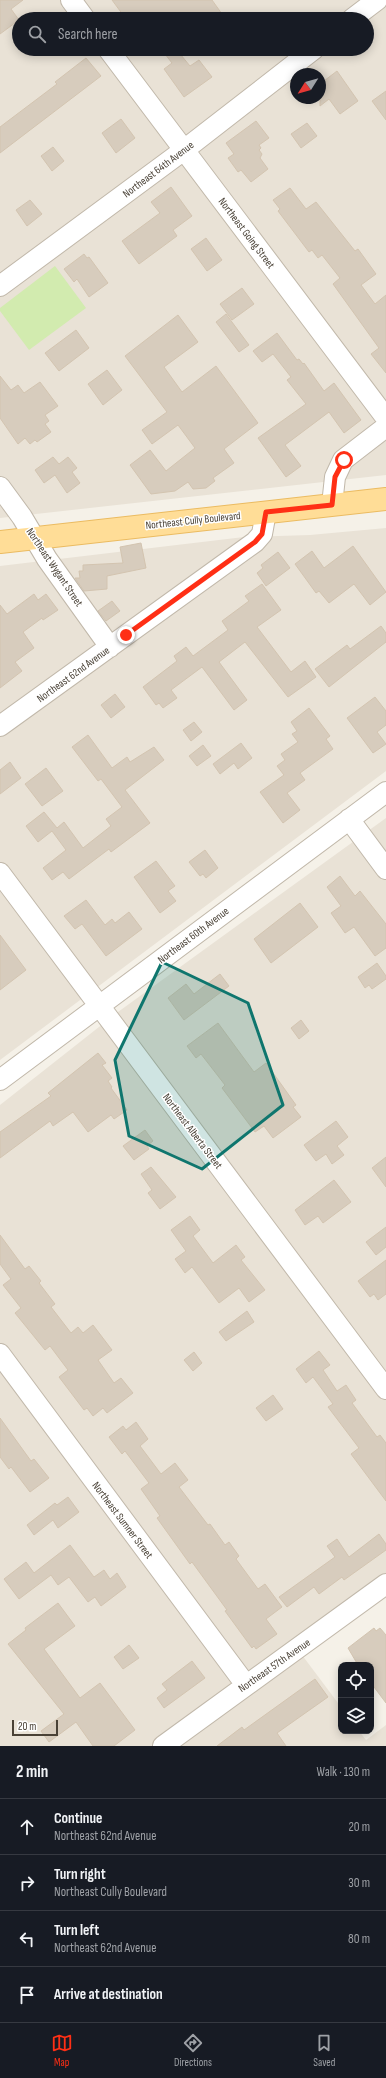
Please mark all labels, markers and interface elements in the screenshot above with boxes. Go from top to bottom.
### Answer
search box [12,12,374,56]
icon: search [26,23,48,45]
text: Search here [58,25,118,44]
north arrow [290,68,326,104]
street label: Northeast 64th Avenue [120,138,196,200]
street label: Northeast Going Street [216,195,278,272]
route start [335,451,353,469]
street label: Northeast Cully Boulevard [145,509,242,532]
street label: Northeast Wygant Street [24,526,86,610]
route end [117,626,135,644]
street label: Northeast 62nd Avenue [34,644,112,705]
street label: Northeast 60th Avenue [155,904,231,966]
street label: Northeast Alberta Street [160,1091,226,1172]
street label: Northeast Sumner Street [89,1479,156,1562]
street label: Northeast 57th Avenue [236,1636,313,1695]
map controls [338,1662,374,1734]
button: locate [338,1662,374,1698]
button: layers [338,1698,374,1734]
scale bar [12,1718,58,1737]
text: 20 m [18,1720,36,1733]
text: 2 min [16,1762,48,1782]
text: Walk · 130 m [317,1764,370,1780]
text: Continue [54,1809,103,1828]
icon: ahead [16,1816,38,1838]
text: 20 m [348,1819,370,1835]
text: Northeast 62nd Avenue [54,1828,156,1844]
text: Turn right [54,1865,106,1884]
icon: right [16,1872,38,1894]
text: 30 m [348,1875,370,1891]
text: Northeast Cully Boulevard [54,1884,167,1900]
text: Turn left [54,1921,99,1940]
icon: left [16,1928,38,1950]
text: 80 m [348,1931,370,1947]
text: Northeast 62nd Avenue [54,1940,156,1956]
icon: arrive [16,1984,38,2006]
text: Arrive at destination [54,1985,163,2004]
tab: Map [51,2032,73,2069]
tab: Directions [174,2032,212,2069]
tab: Saved [313,2032,335,2069]

